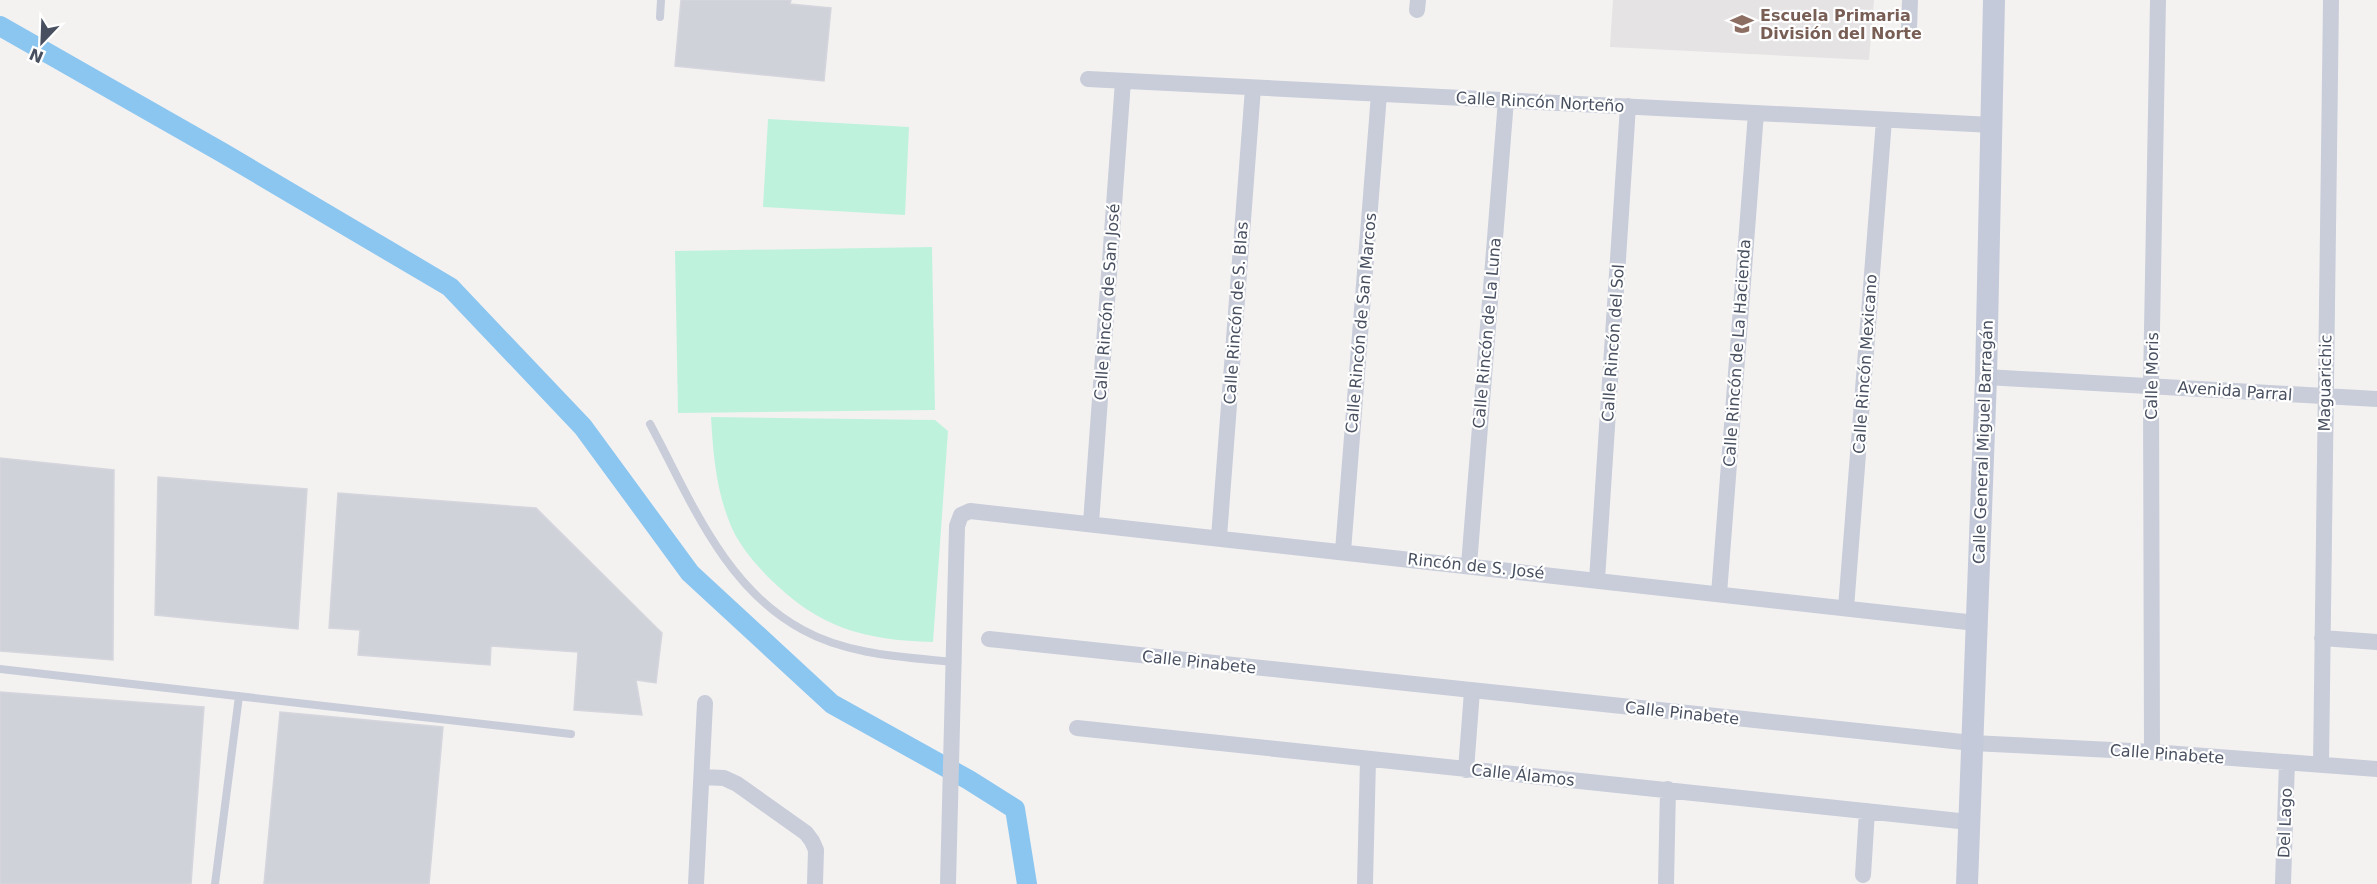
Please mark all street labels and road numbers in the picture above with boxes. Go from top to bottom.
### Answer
street label: Calle Rincón Norteño [1455,88,1625,116]
street label: Calle Rincón de San José [1091,203,1123,401]
street label: Calle Rincón de San Marcos [1342,212,1380,434]
street label: Calle Rincón de S. Blas [1220,221,1252,405]
street label: Calle Rincón de La Luna [1469,237,1505,429]
street label: Calle Rincón de La Hacienda [1720,238,1754,468]
street label: Calle Rincón del Sol [1598,263,1628,423]
street label: Calle Rincón Mexicano [1849,273,1881,455]
street label: Calle General Miguel Barragán [1969,320,1997,564]
street label: Calle Moris [2142,332,2162,420]
street label: Maguarichic [2315,334,2335,432]
street label: Avenida Parral [2177,378,2293,404]
street label: Rincón de S. José [1407,549,1545,583]
street label: Calle Pinabete [1141,647,1257,677]
street label: Calle Pinabete [1624,698,1740,728]
street label: Calle Pinabete [2109,741,2225,767]
street label: Calle Álamos [1470,760,1576,790]
street label: Del Lago [2274,788,2296,858]

